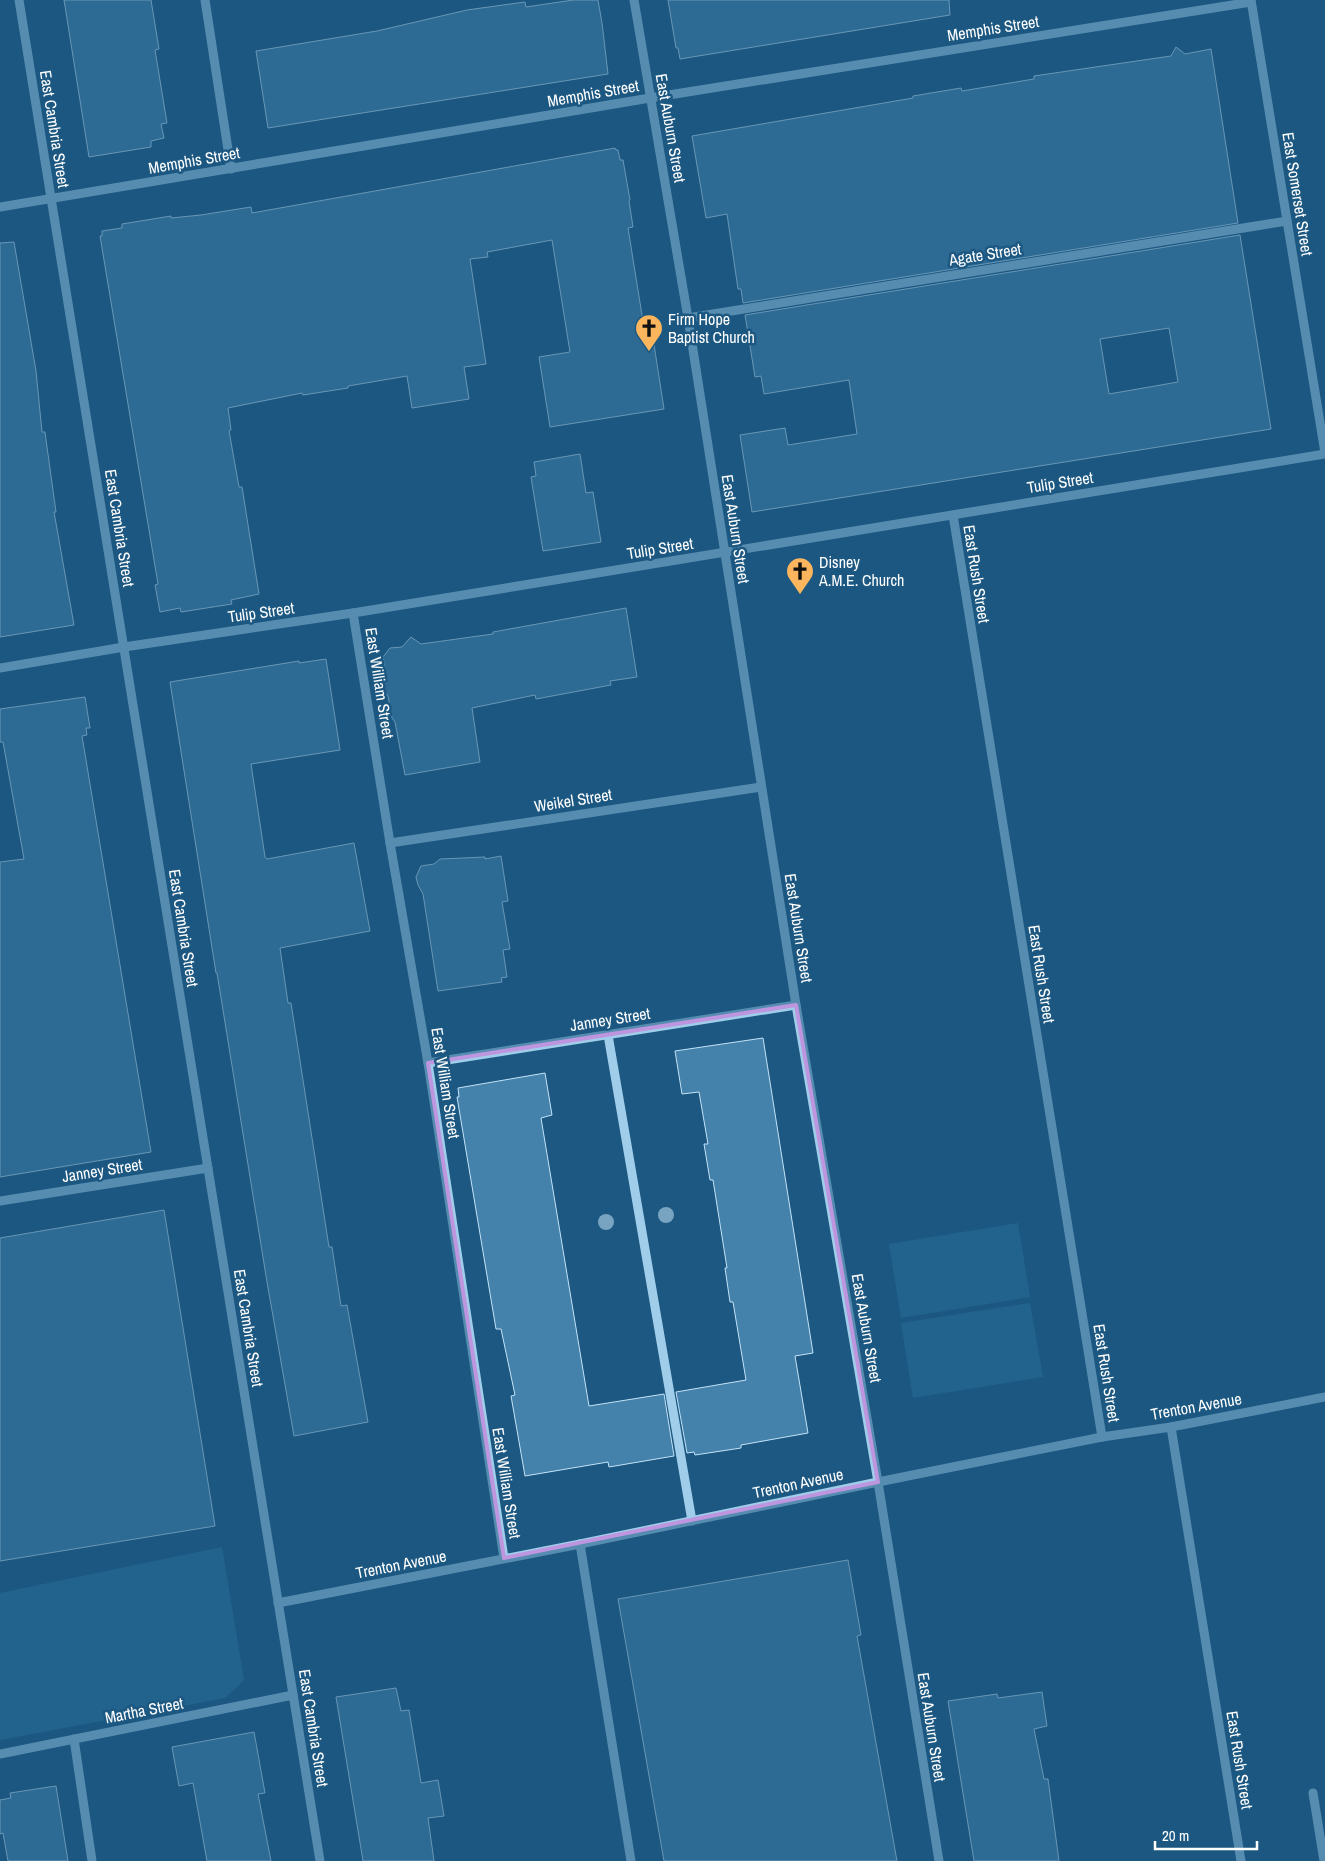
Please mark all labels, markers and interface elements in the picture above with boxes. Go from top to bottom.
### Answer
street label: Memphis Street [946,10,1041,46]
street label: East Cambria Street [35,69,75,190]
street label: East Auburn Street [651,72,691,184]
street label: Memphis Street [545,74,641,112]
street label: East Somerset Street [1277,131,1319,258]
street label: Memphis Street [146,141,242,179]
street label: Agate Street [946,237,1023,271]
place label: Firm Hope Baptist Church [668,308,755,348]
church icon: Firm Hope Baptist Church [634,313,664,352]
street label: Tulip Street [1025,466,1095,498]
street label: East Cambria Street [100,468,140,589]
street label: East Auburn Street [717,473,756,585]
street label: East Rush Street [958,523,996,625]
street label: Tulip Street [625,532,695,564]
place label: Disney A.M.E. Church [818,551,904,591]
church icon: Disney A.M.E. Church [785,556,815,595]
street label: Tulip Street [226,596,296,628]
street label: East William Street [360,626,400,741]
street label: Weikel Street [532,783,614,817]
street label: East Cambria Street [164,868,204,989]
street label: East Auburn Street [780,872,819,984]
street label: East Rush Street [1023,923,1061,1025]
street label: Janney Street [568,1002,652,1036]
street label: East William Street [426,1026,466,1141]
street label: Janney Street [60,1153,144,1187]
street label: East Cambria Street [229,1268,269,1389]
street label: East Auburn Street [847,1272,887,1384]
street label: East Rush Street [1088,1322,1126,1424]
street label: Trenton Avenue [1149,1387,1243,1425]
street label: East William Street [487,1426,527,1541]
street label: Trenton Avenue [751,1463,845,1503]
street label: Trenton Avenue [354,1544,448,1584]
street label: East Cambria Street [294,1668,334,1789]
street label: East Auburn Street [913,1671,952,1783]
street label: Martha Street [103,1692,185,1728]
street label: East Rush Street [1221,1709,1259,1811]
scale bar [1155,1818,1258,1850]
text: 20 m [1162,1825,1189,1846]

